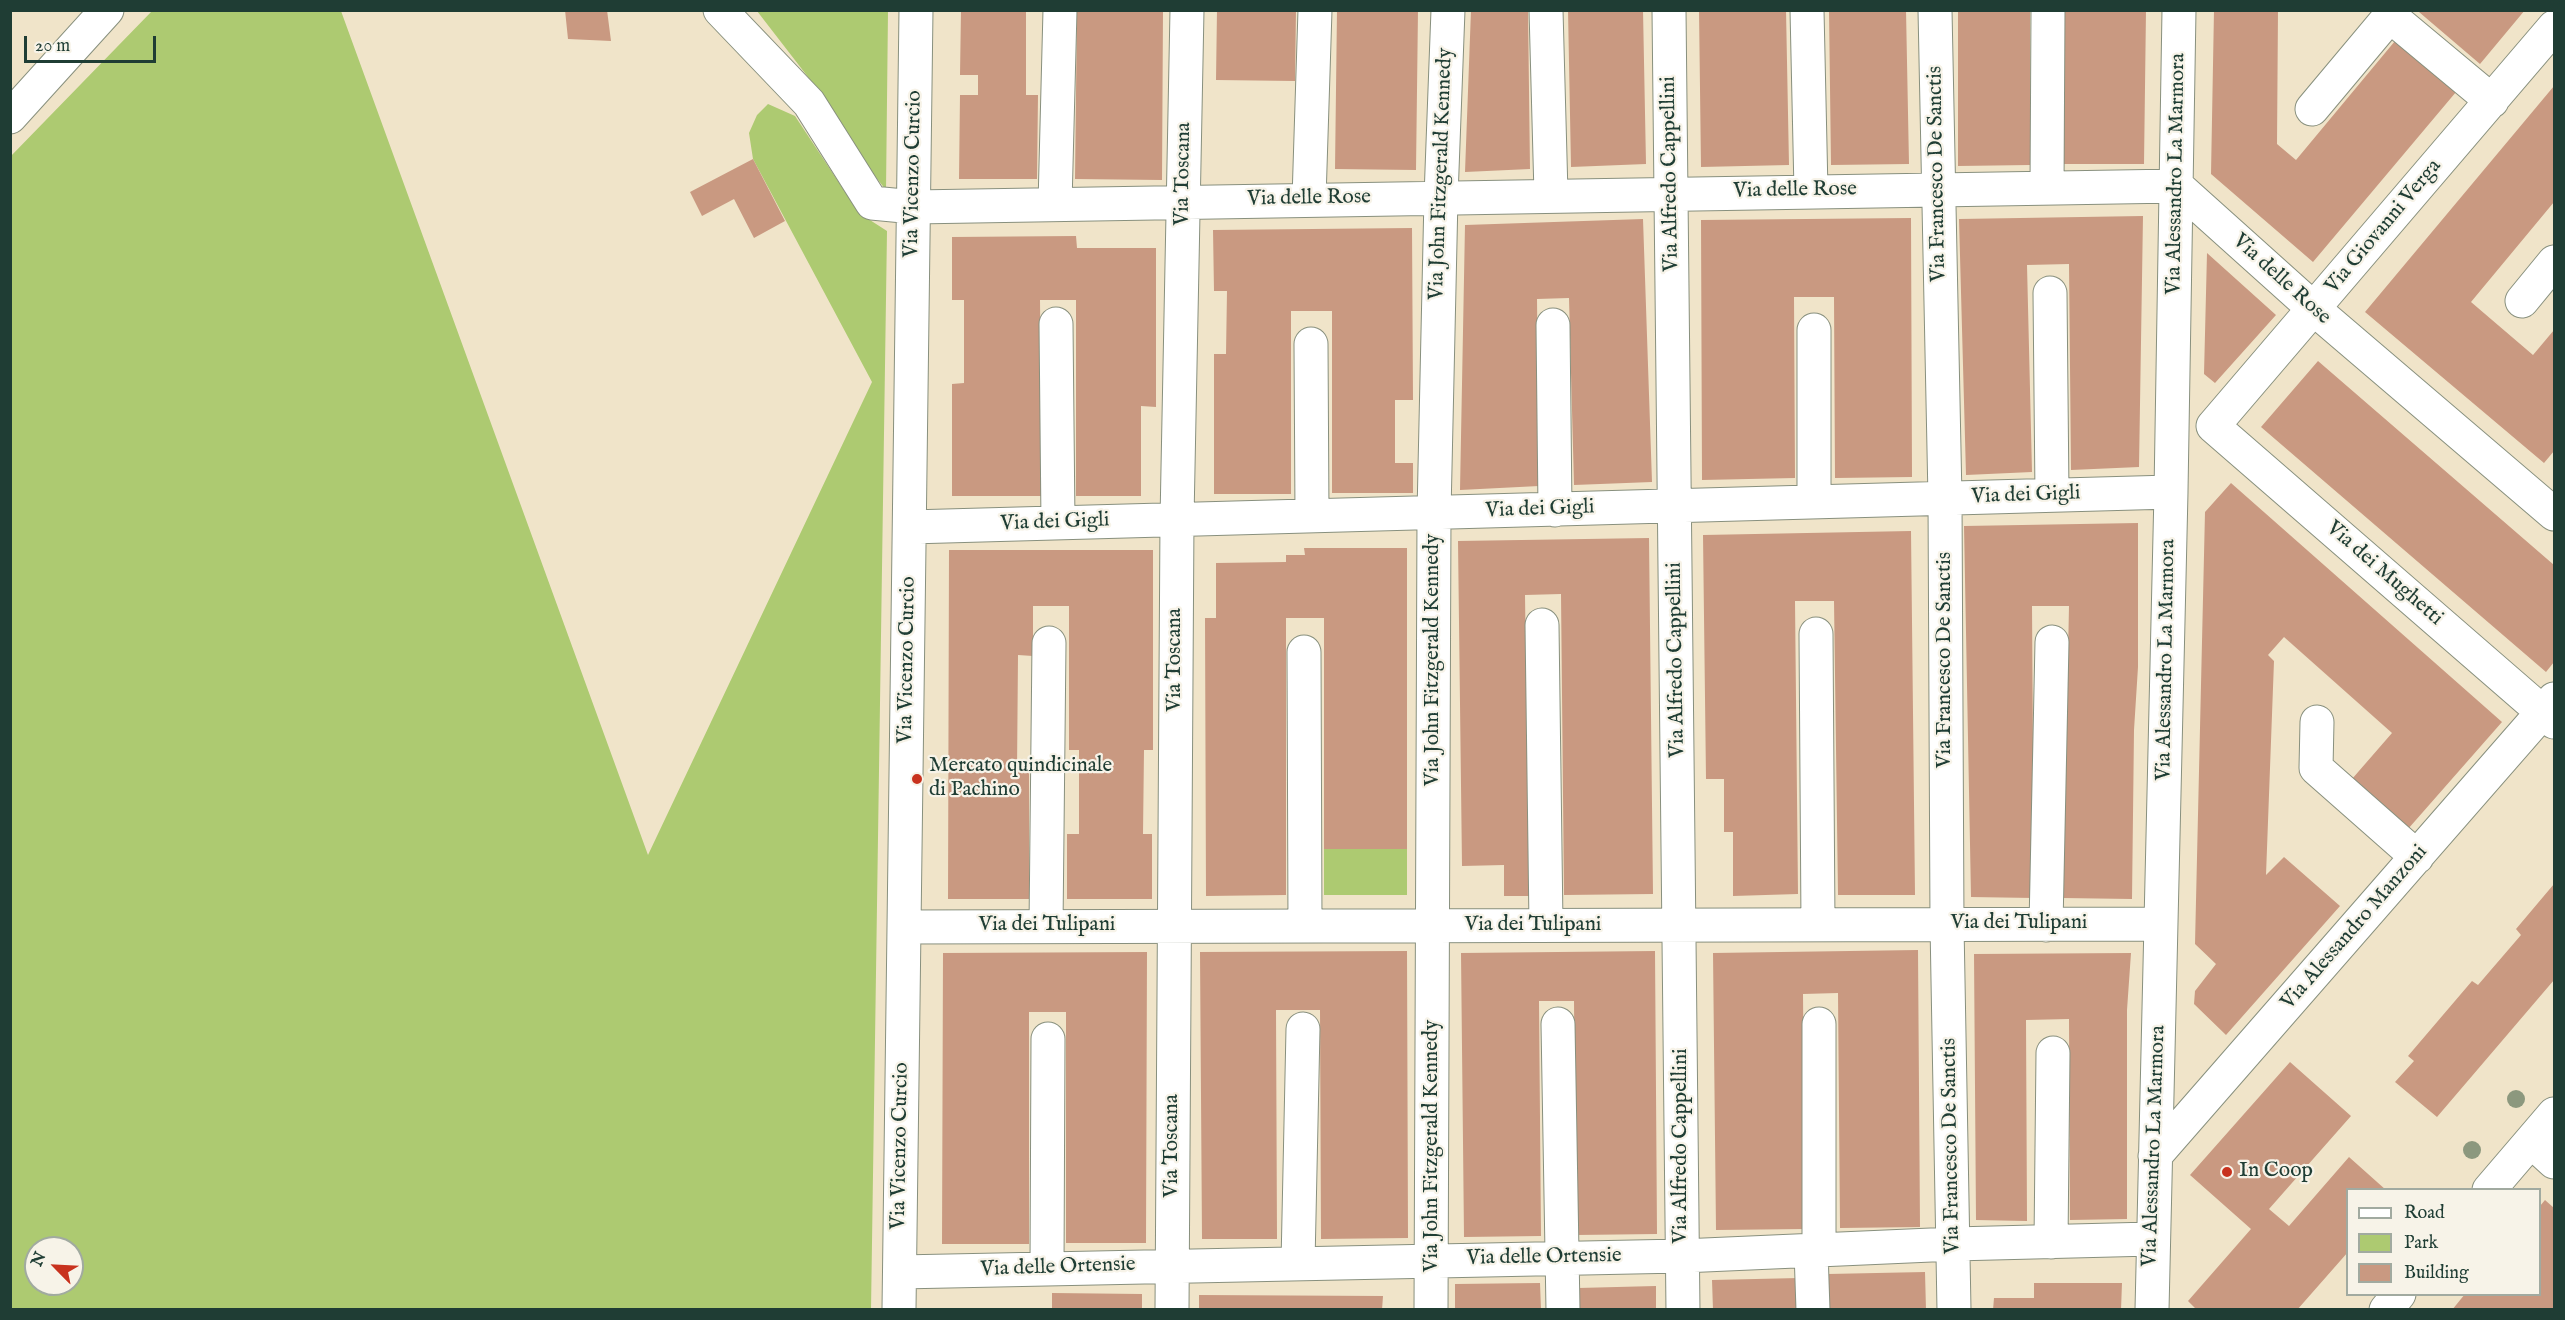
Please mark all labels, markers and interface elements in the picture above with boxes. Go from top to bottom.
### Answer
scale bar [27,24,159,62]
text: 20 m [35,35,70,58]
street label: Via John Fitzgerald Kennedy [1425,47,1459,301]
street label: Via Alessandro La Marmora [2162,53,2192,295]
street label: Via Francesco De Sanctis [1924,66,1952,282]
street label: Via Alfredo Cappellini [1657,76,1685,272]
street label: Via Vicenzo Curcio [900,90,928,258]
street label: Via Toscana [1170,122,1198,226]
street label: Via Giovanni Verga [2320,155,2448,299]
street label: Via delle Rose [1733,177,1857,205]
street label: Via delle Rose [1247,185,1371,213]
street label: Via delle Rose [2227,229,2335,331]
street label: Via dei Gigli [1971,482,2081,510]
street label: Via dei Gigli [1485,496,1595,524]
street label: Via dei Gigli [1000,509,1110,537]
street label: Via dei Mughetti [2320,516,2448,632]
street label: Via John Fitzgerald Kennedy [1421,534,1447,786]
street label: Via Alessandro La Marmora [2152,539,2182,781]
street label: Via Francesco De Sanctis [1933,552,1959,768]
street label: Via Alfredo Cappellini [1663,562,1691,758]
street label: Via Vicenzo Curcio [894,576,922,744]
street label: Via Toscana [1163,608,1189,712]
place label: Mercato quindicinale di Pachino [929,754,1112,804]
marker: Mercato quindicinale di Pachino [910,772,924,786]
street label: Via Alessandro Manzoni [2277,840,2433,1016]
street label: Via dei Tulipani [1951,911,2087,937]
street label: Via dei Tulipani [979,913,1115,939]
street label: Via dei Tulipani [1465,913,1601,939]
street label: Via John Fitzgerald Kennedy [1420,1020,1446,1272]
street label: Via Alessandro La Marmora [2138,1025,2172,1267]
street label: Via Francesco De Sanctis [1938,1038,1966,1254]
street label: Via Alfredo Cappellini [1669,1048,1695,1244]
street label: Via Vicenzo Curcio [887,1062,915,1230]
street label: Via Toscana [1160,1094,1186,1198]
place label: In Coop [2239,1159,2313,1185]
marker: In Coop [2220,1165,2234,1179]
legend [2346,1188,2541,1296]
text: Road [2404,1202,2445,1225]
text: Park [2404,1232,2438,1255]
north arrow [24,1236,84,1296]
street label: Via delle Ortensie [1466,1244,1622,1272]
text: N [27,1249,51,1270]
street label: Via delle Ortensie [980,1253,1136,1283]
text: Building [2404,1262,2469,1285]

